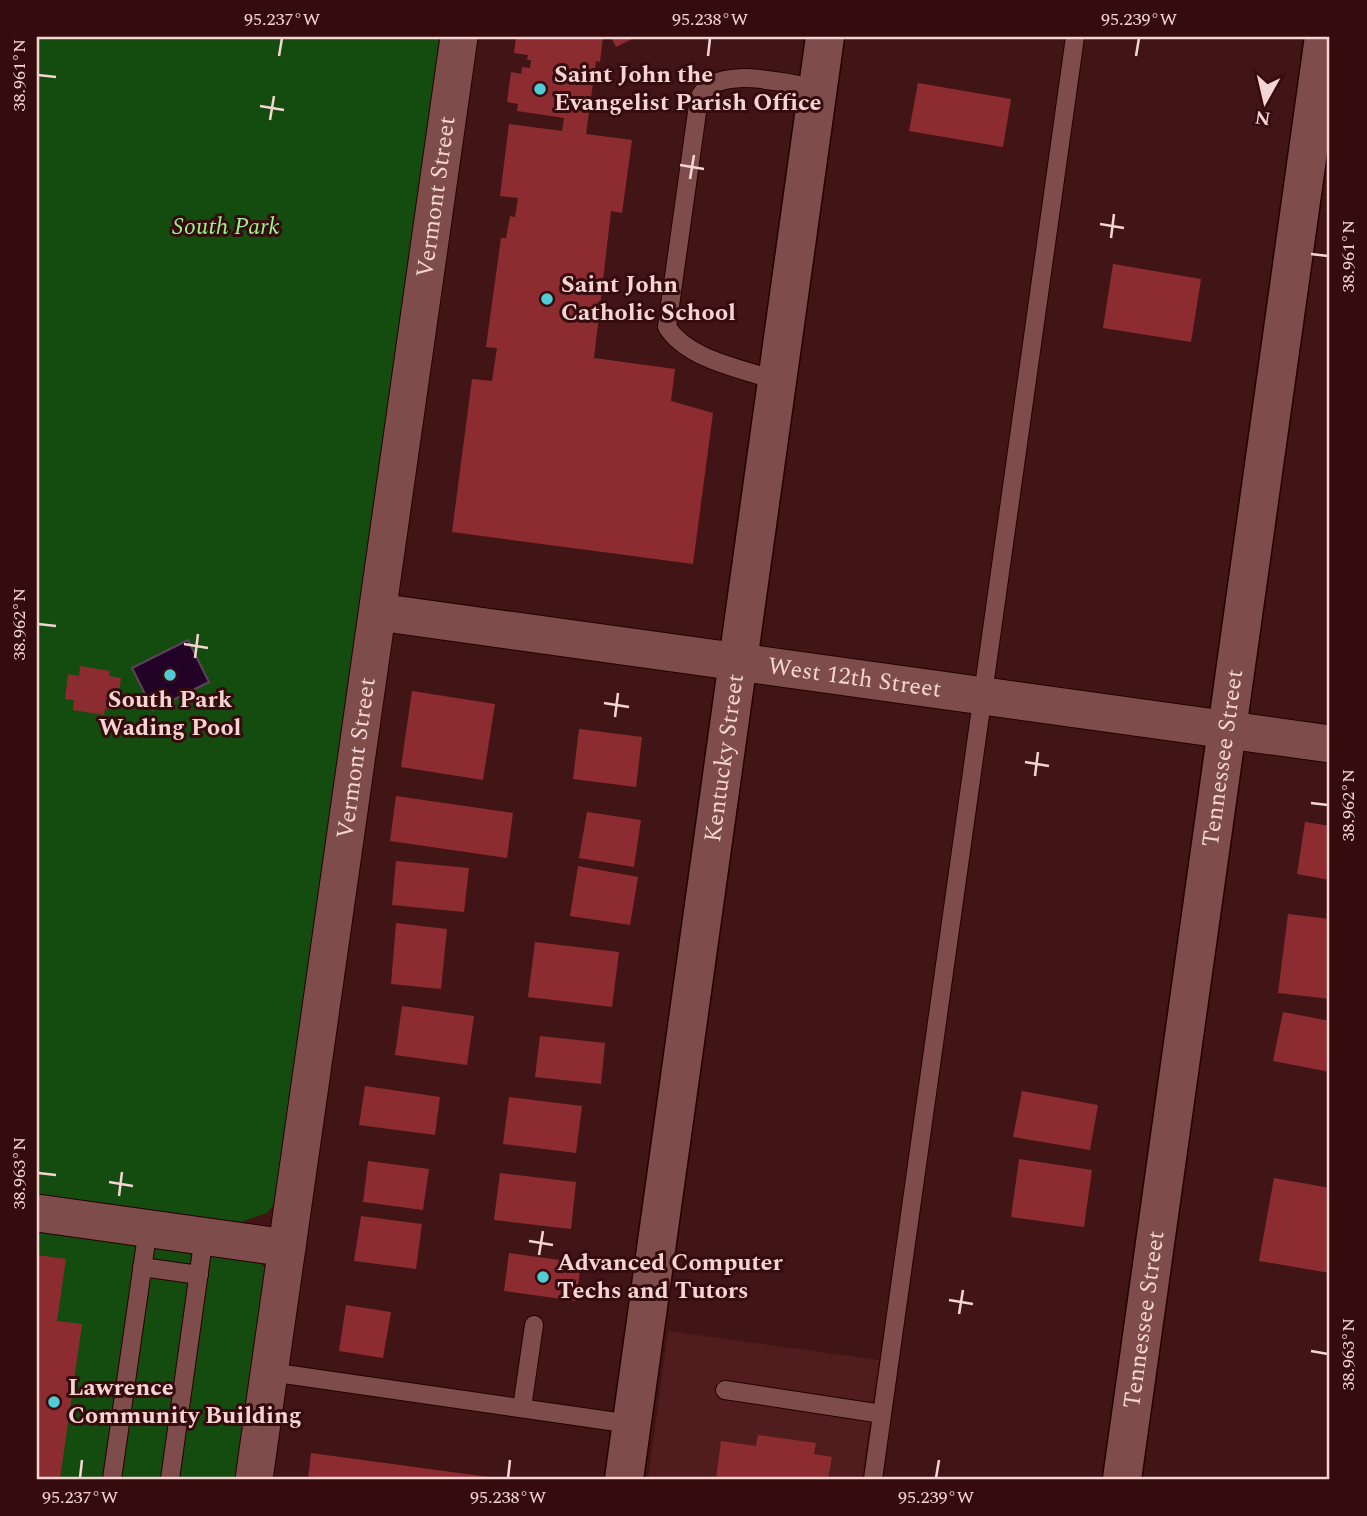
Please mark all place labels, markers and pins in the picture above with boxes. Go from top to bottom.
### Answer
place label: Saint John the Evangelist Parish Office [554,57,821,121]
marker: Saint John the Evangelist Parish Office [532,81,548,97]
place label: Saint John Catholic School [561,267,736,331]
marker: Saint John Catholic School [539,291,555,307]
marker: South Park Wading Pool [162,667,178,683]
place label: South Park Wading Pool [99,682,242,746]
place label: Advanced Computer Techs and Tutors [557,1245,783,1309]
marker: Advanced Computer Techs and Tutors [535,1269,551,1285]
place label: Lawrence Community Building [68,1370,302,1434]
marker: Lawrence Community Building [46,1394,62,1410]

